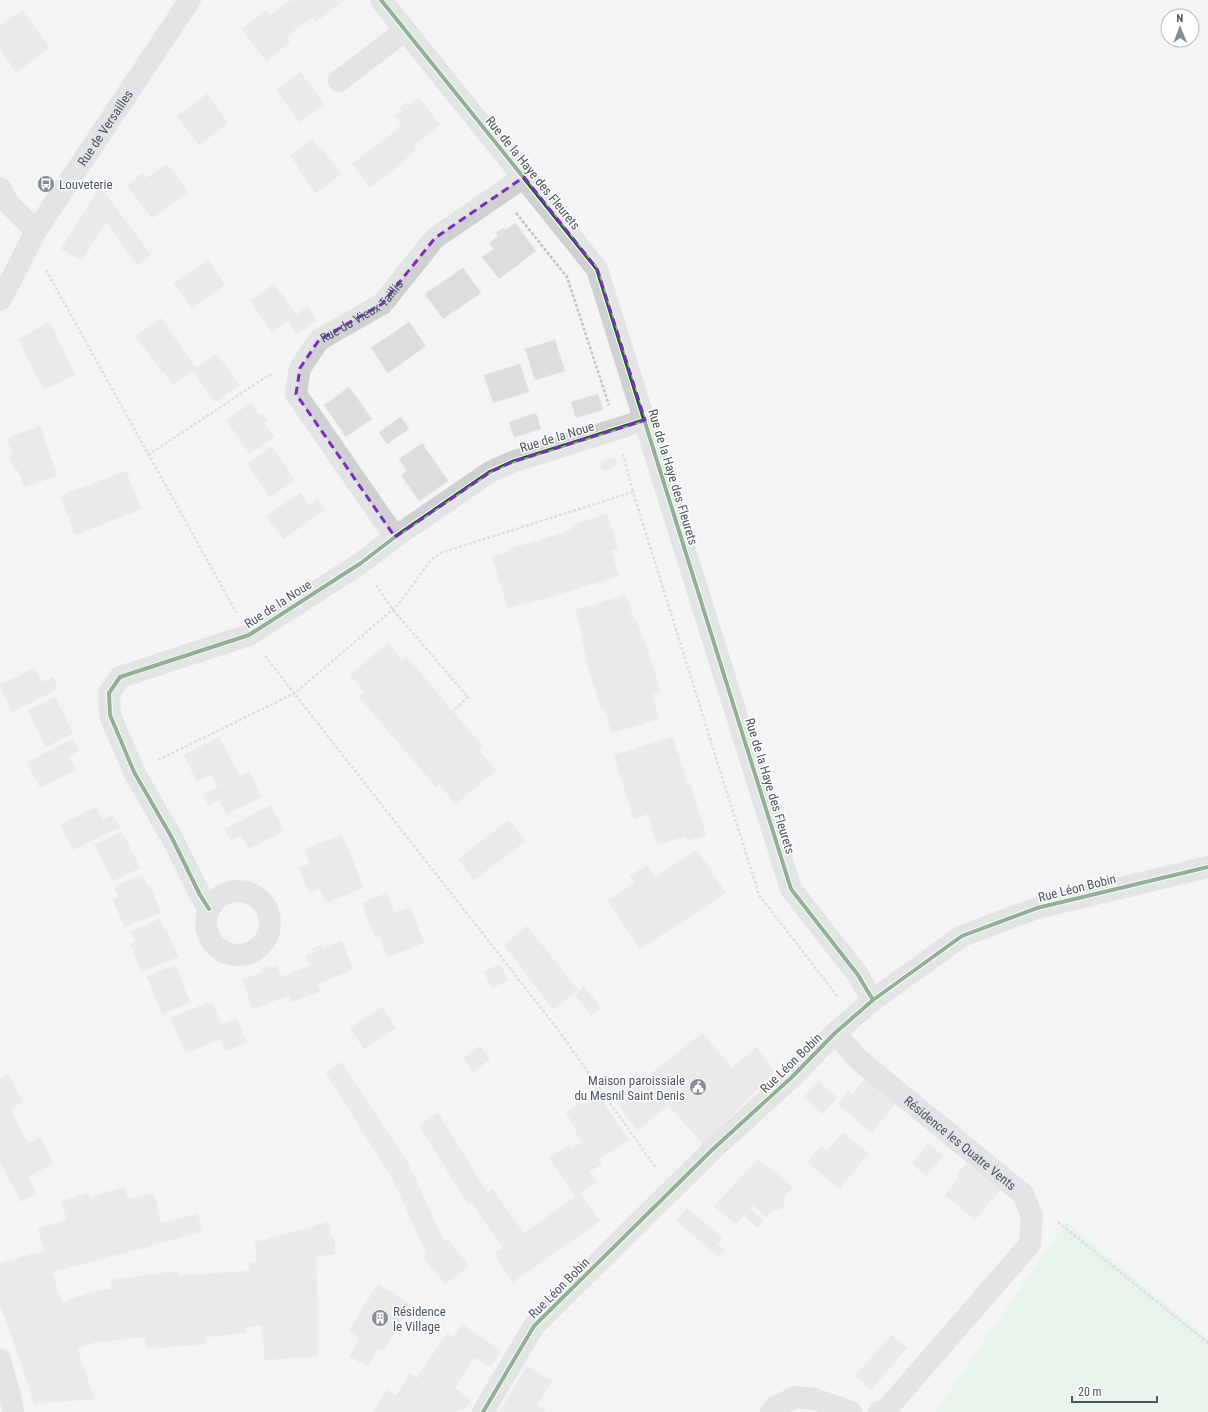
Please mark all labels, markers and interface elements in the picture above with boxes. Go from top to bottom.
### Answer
north arrow [1160,8,1200,48]
text: N [1176,12,1184,25]
street label: Rue de Versailles [74,87,136,168]
street label: Rue de la Haye des Fleurets [483,113,583,233]
bus stop icon: Louveterie [36,174,56,194]
place label: Louveterie [59,177,113,192]
street label: Rue du Vieux Taillis [317,277,406,345]
street label: Rue de la Haye des Fleurets [645,407,701,547]
street label: Rue de la Noue [518,419,596,455]
street label: Rue de la Noue [242,577,314,631]
street label: Rue de la Haye des Fleurets [742,716,798,856]
street label: Rue Léon Bobin [1037,871,1117,905]
street label: Rue Léon Bobin [757,1030,825,1096]
place label: Maison paroissiale du Mesnil Saint Denis [574,1073,685,1103]
public building icon: Maison paroissiale du Mesnil Saint Denis [688,1077,708,1097]
street label: Résidence les Quatre Vents [901,1093,1019,1193]
street label: Rue Léon Bobin [526,1255,592,1321]
place label: Résidence le Village [393,1304,446,1334]
building icon: Résidence le Village [370,1308,390,1328]
scale bar [1072,1378,1157,1404]
text: 20 m [1078,1385,1102,1399]

